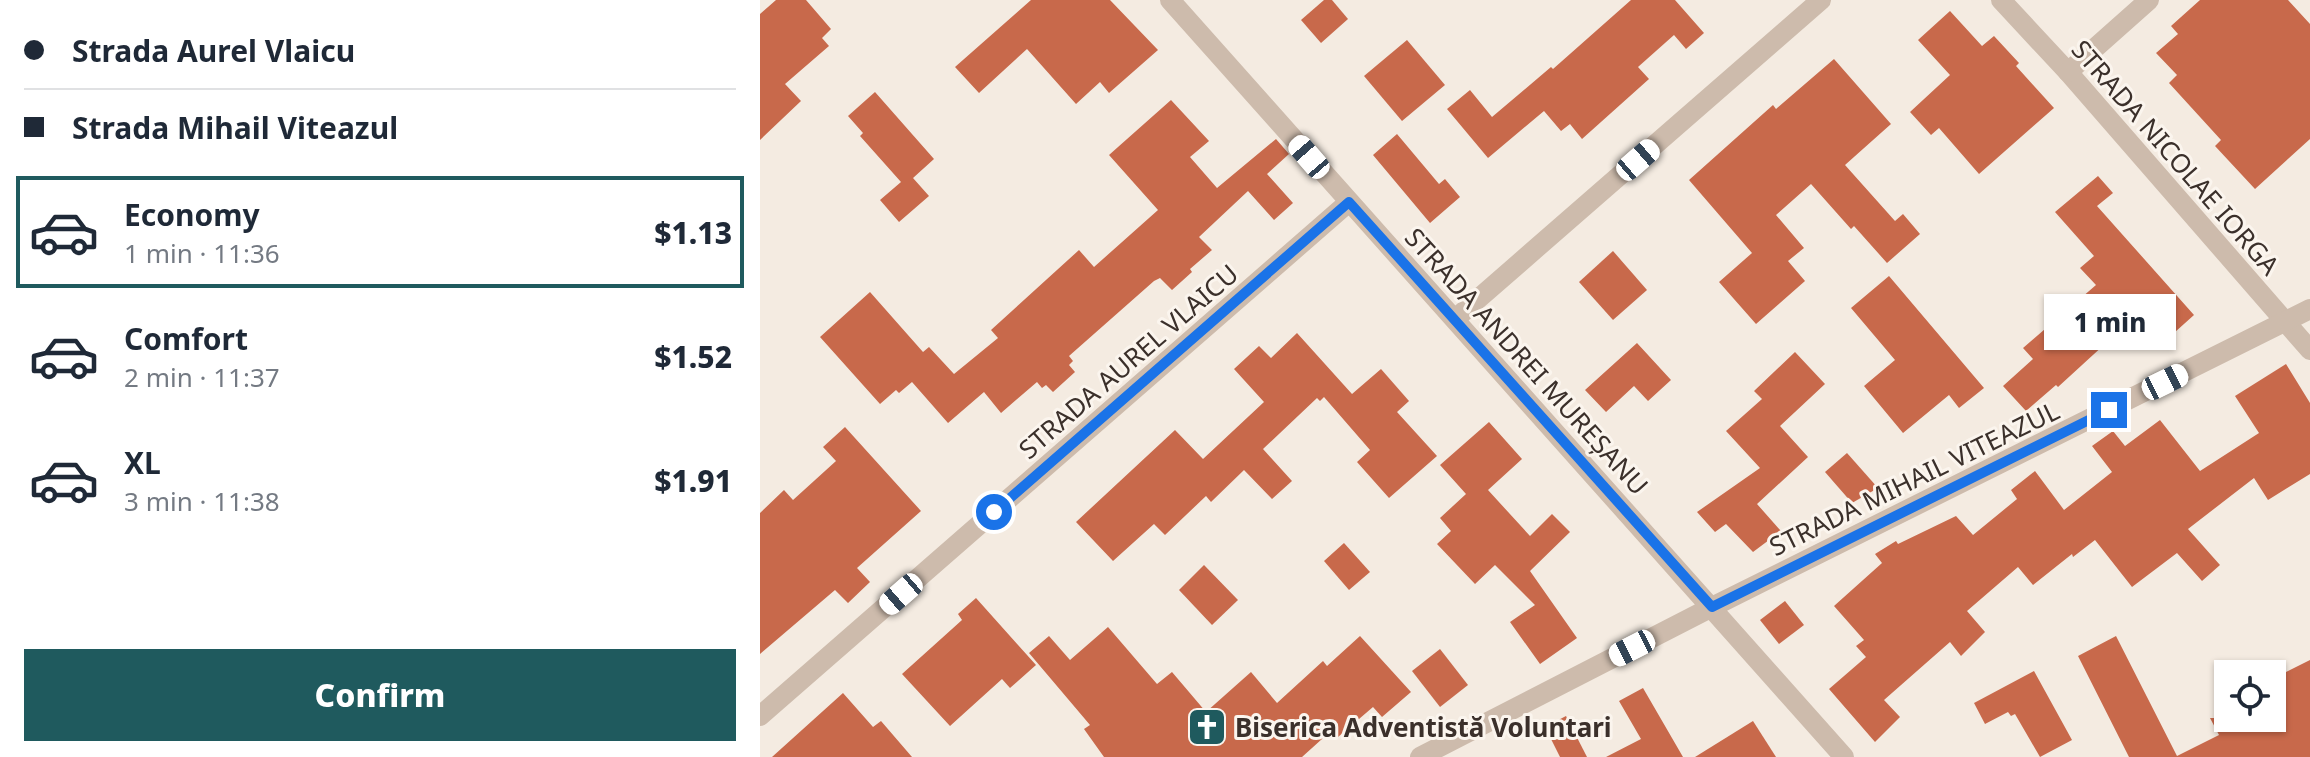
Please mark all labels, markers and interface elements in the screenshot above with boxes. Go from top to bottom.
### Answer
text: Strada Aurel Vlaicu [72,30,355,71]
street label: STRADA NICOLAE IORGA [2064,32,2288,282]
text: Strada Mihail Viteazul [72,107,398,148]
car [1284,131,1334,183]
car [1612,135,1664,185]
text: Economy [124,194,260,235]
icon: car [28,196,100,268]
text: $1.13 [654,212,732,253]
street label: STRADA ANDREI MUREȘANU [1397,220,1657,502]
text: 1 min · 11:36 [124,235,280,271]
street label: STRADA AUREL VLAICU [1011,256,1245,466]
callout: 1 min [2043,294,2175,350]
text: 1 min [2074,304,2146,340]
text: Comfort [124,318,248,359]
icon: car [28,320,100,392]
text: $1.52 [654,336,732,377]
text: 2 min · 11:37 [124,359,280,395]
car [2138,361,2192,403]
street label: STRADA MIHAIL VITEAZUL [1763,392,2065,564]
route end [2091,392,2127,428]
text: XL [124,442,161,483]
icon: car [28,444,100,516]
text: $1.91 [654,460,732,501]
text: 3 min · 11:38 [124,483,280,519]
route start [976,494,1012,530]
car [875,569,927,619]
car [1605,626,1659,670]
button: Confirm [24,649,736,741]
map controls [2214,660,2286,732]
button: locate [2214,660,2286,732]
church icon: Biserica Adventistă Voluntari [1186,706,1228,748]
place label: Biserica Adventistă Voluntari [1235,709,1612,745]

